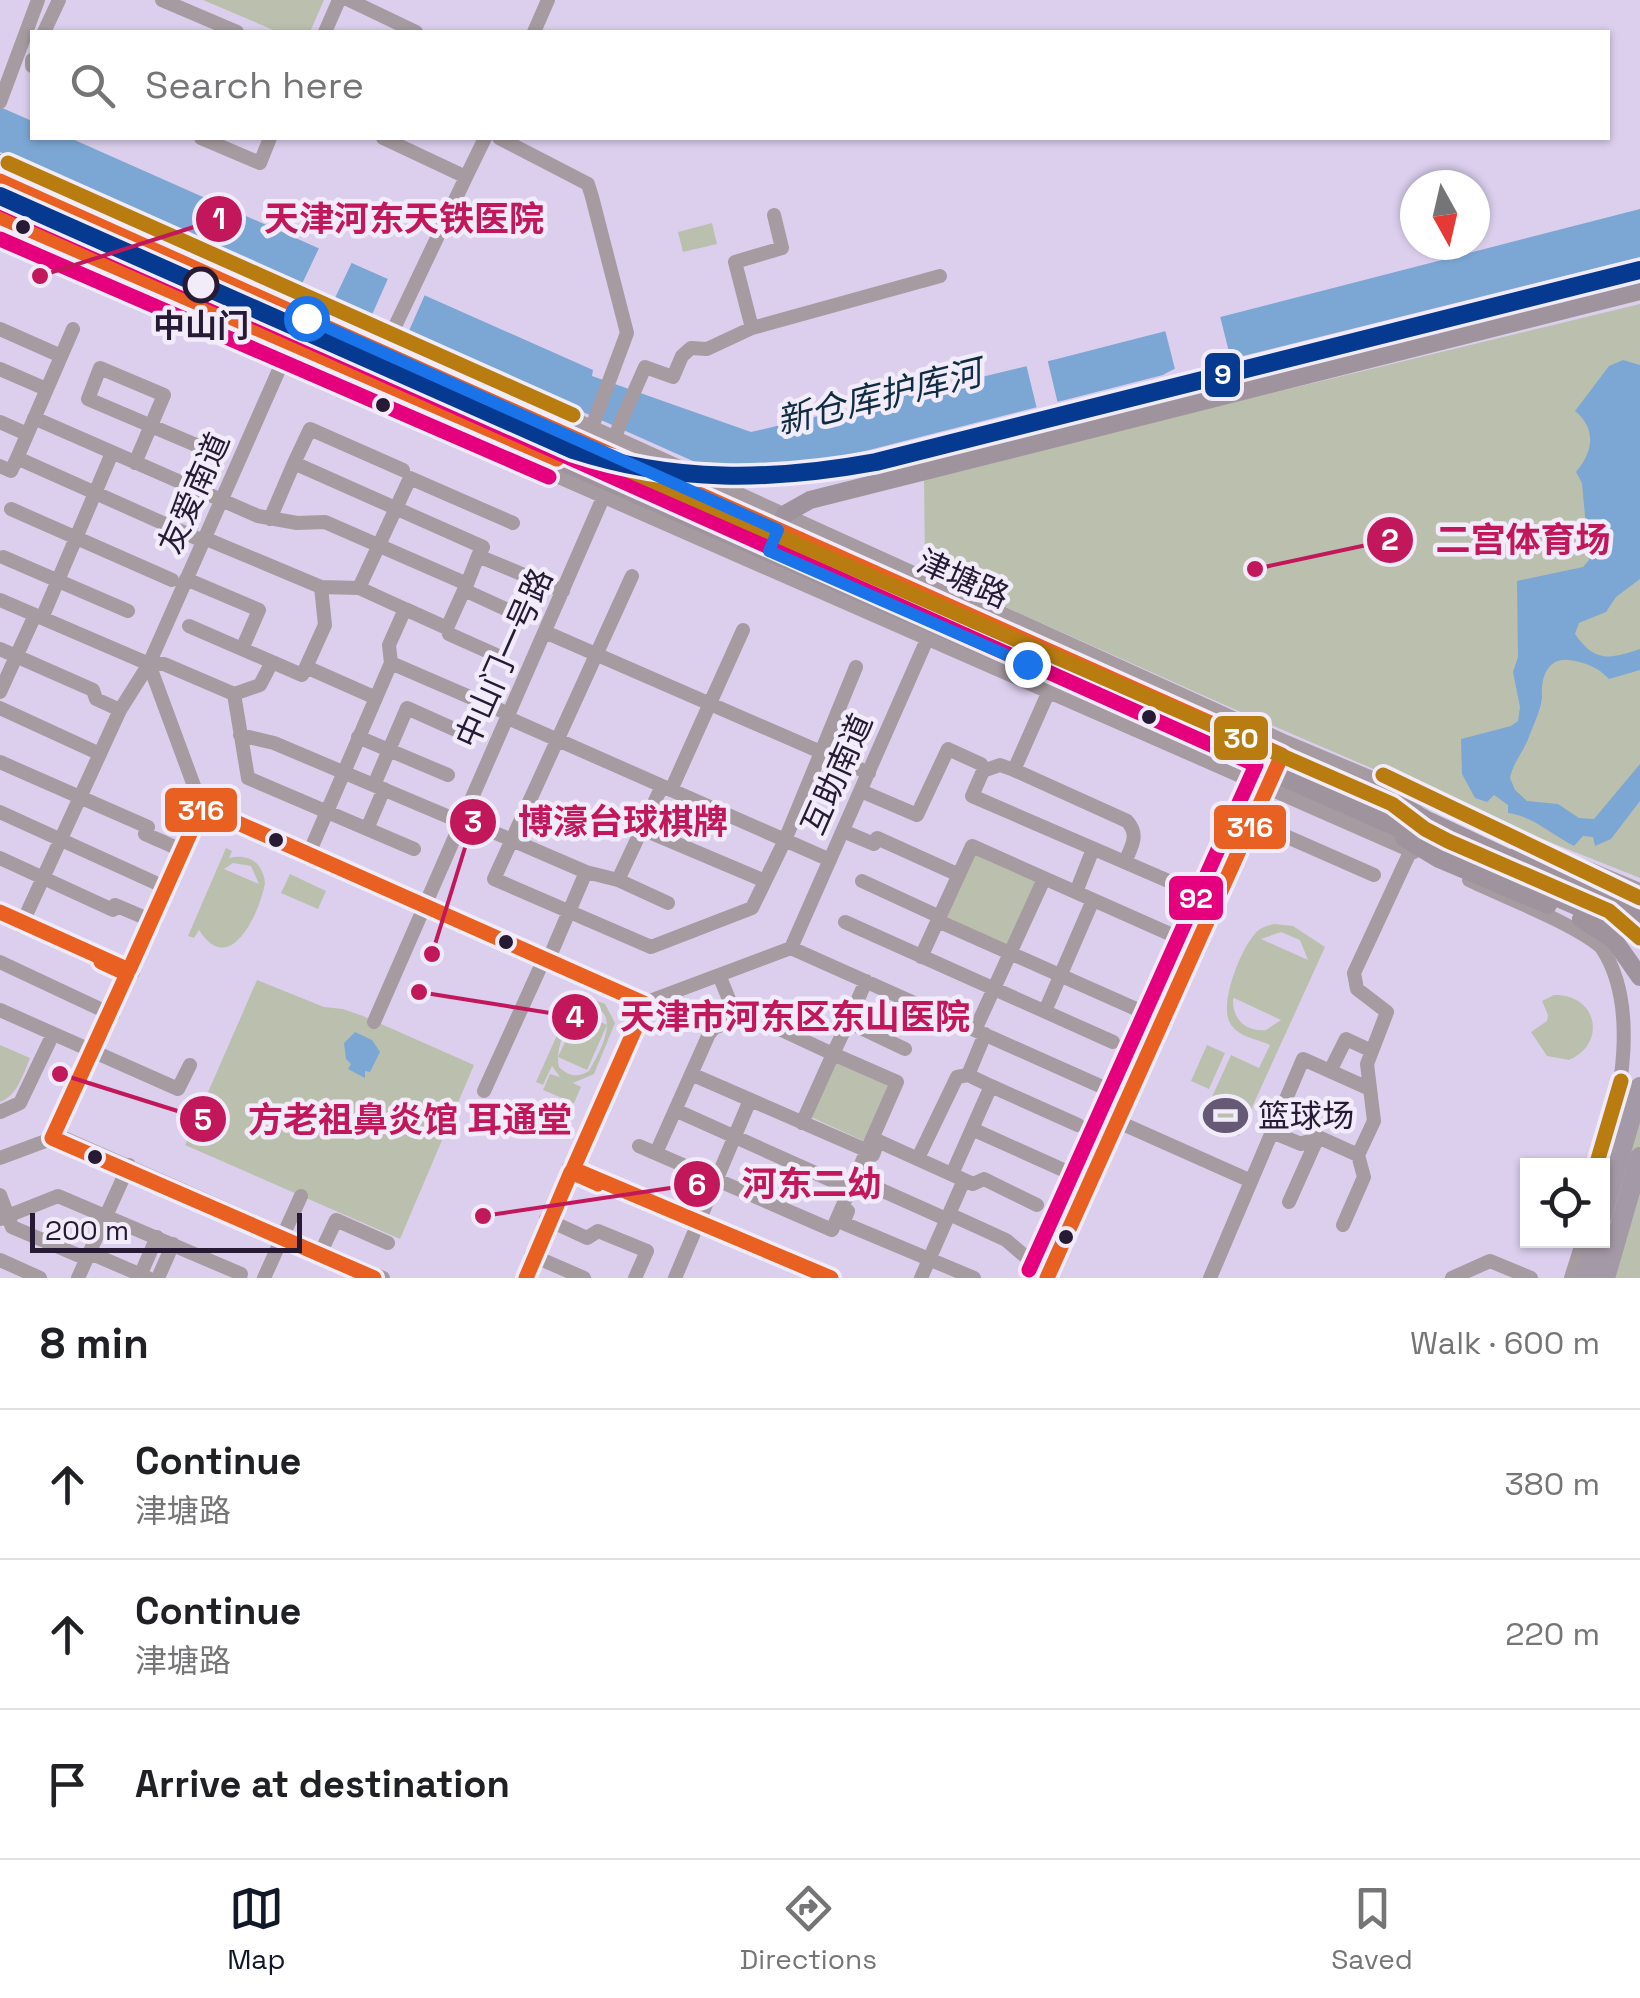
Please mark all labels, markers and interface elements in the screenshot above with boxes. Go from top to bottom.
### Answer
search box [30,30,1610,140]
icon: search [65,58,120,113]
text: Search here [145,61,364,109]
north arrow [1400,170,1490,260]
callout: 天津河东天铁医院 [194,186,564,251]
text: 天津河东天铁医院 [264,197,544,241]
text: 1 [212,199,226,238]
unlabelled marker [13,217,33,237]
marker: 中山门 [184,268,218,302]
route start [284,296,330,342]
place label: 中山门 [153,306,249,346]
water label: 新仓库护库河 [772,349,992,444]
line badge: 9 [1203,351,1242,399]
text: 9 [1214,356,1232,392]
unlabelled marker [373,395,393,415]
street label: 友爱南道 [150,426,238,560]
callout: 二宫体育场 [1365,507,1630,572]
text: 二宫体育场 [1435,518,1611,562]
text: 2 [1381,520,1399,559]
street label: 津塘路 [911,541,1015,617]
street label: 中山门一号路 [447,562,561,754]
route end [1005,642,1051,688]
street label: 互助南道 [793,707,881,841]
unlabelled marker [1139,707,1159,727]
line badge: 30 [1212,714,1270,762]
text: 30 [1223,720,1259,756]
line badge: 316 [163,786,239,834]
callout: 博濠台球棋牌 [448,789,748,854]
text: 316 [178,792,224,828]
text: 博濠台球棋牌 [518,800,728,844]
text: 3 [464,802,482,841]
line badge: 316 [1212,803,1288,851]
text: 316 [1227,809,1273,845]
unlabelled marker [266,830,286,850]
line badge: 92 [1167,874,1225,922]
text: 92 [1179,880,1213,916]
unlabelled marker [496,932,516,952]
callout: 天津市河东区东山医院 [550,984,990,1049]
text: 天津市河东区东山医院 [620,995,970,1039]
text: 4 [565,997,585,1036]
callout: 方老祖鼻炎馆 耳通堂 [178,1087,592,1152]
sports icon: 篮球场 [1201,1092,1249,1140]
place label: 篮球场 [1258,1096,1354,1136]
text: 方老祖鼻炎馆 耳通堂 [248,1098,572,1142]
text: 5 [194,1100,212,1139]
unlabelled marker [85,1147,105,1167]
callout: 河东二幼 [672,1152,902,1217]
map controls [1520,1158,1610,1248]
button: locate [1520,1158,1610,1248]
text: 河东二幼 [742,1162,882,1206]
text: 6 [688,1165,706,1204]
scale bar [30,1208,302,1252]
text: 200 m [45,1212,129,1248]
unlabelled marker [1056,1227,1076,1247]
text: 8 min [40,1317,149,1370]
text: Walk · 600 m [1410,1323,1600,1363]
text: Continue [135,1437,301,1485]
icon: ahead [40,1457,95,1512]
text: 380 m [1504,1464,1600,1504]
text: 津塘路 [135,1491,231,1531]
text: Continue [135,1587,301,1635]
icon: ahead [40,1607,95,1662]
text: 220 m [1505,1614,1600,1654]
text: 津塘路 [135,1641,231,1681]
icon: arrive [40,1757,95,1812]
text: Arrive at destination [135,1760,510,1808]
tab: Map [227,1881,285,1977]
tab: Directions [740,1881,877,1977]
tab: Saved [1331,1881,1413,1977]

